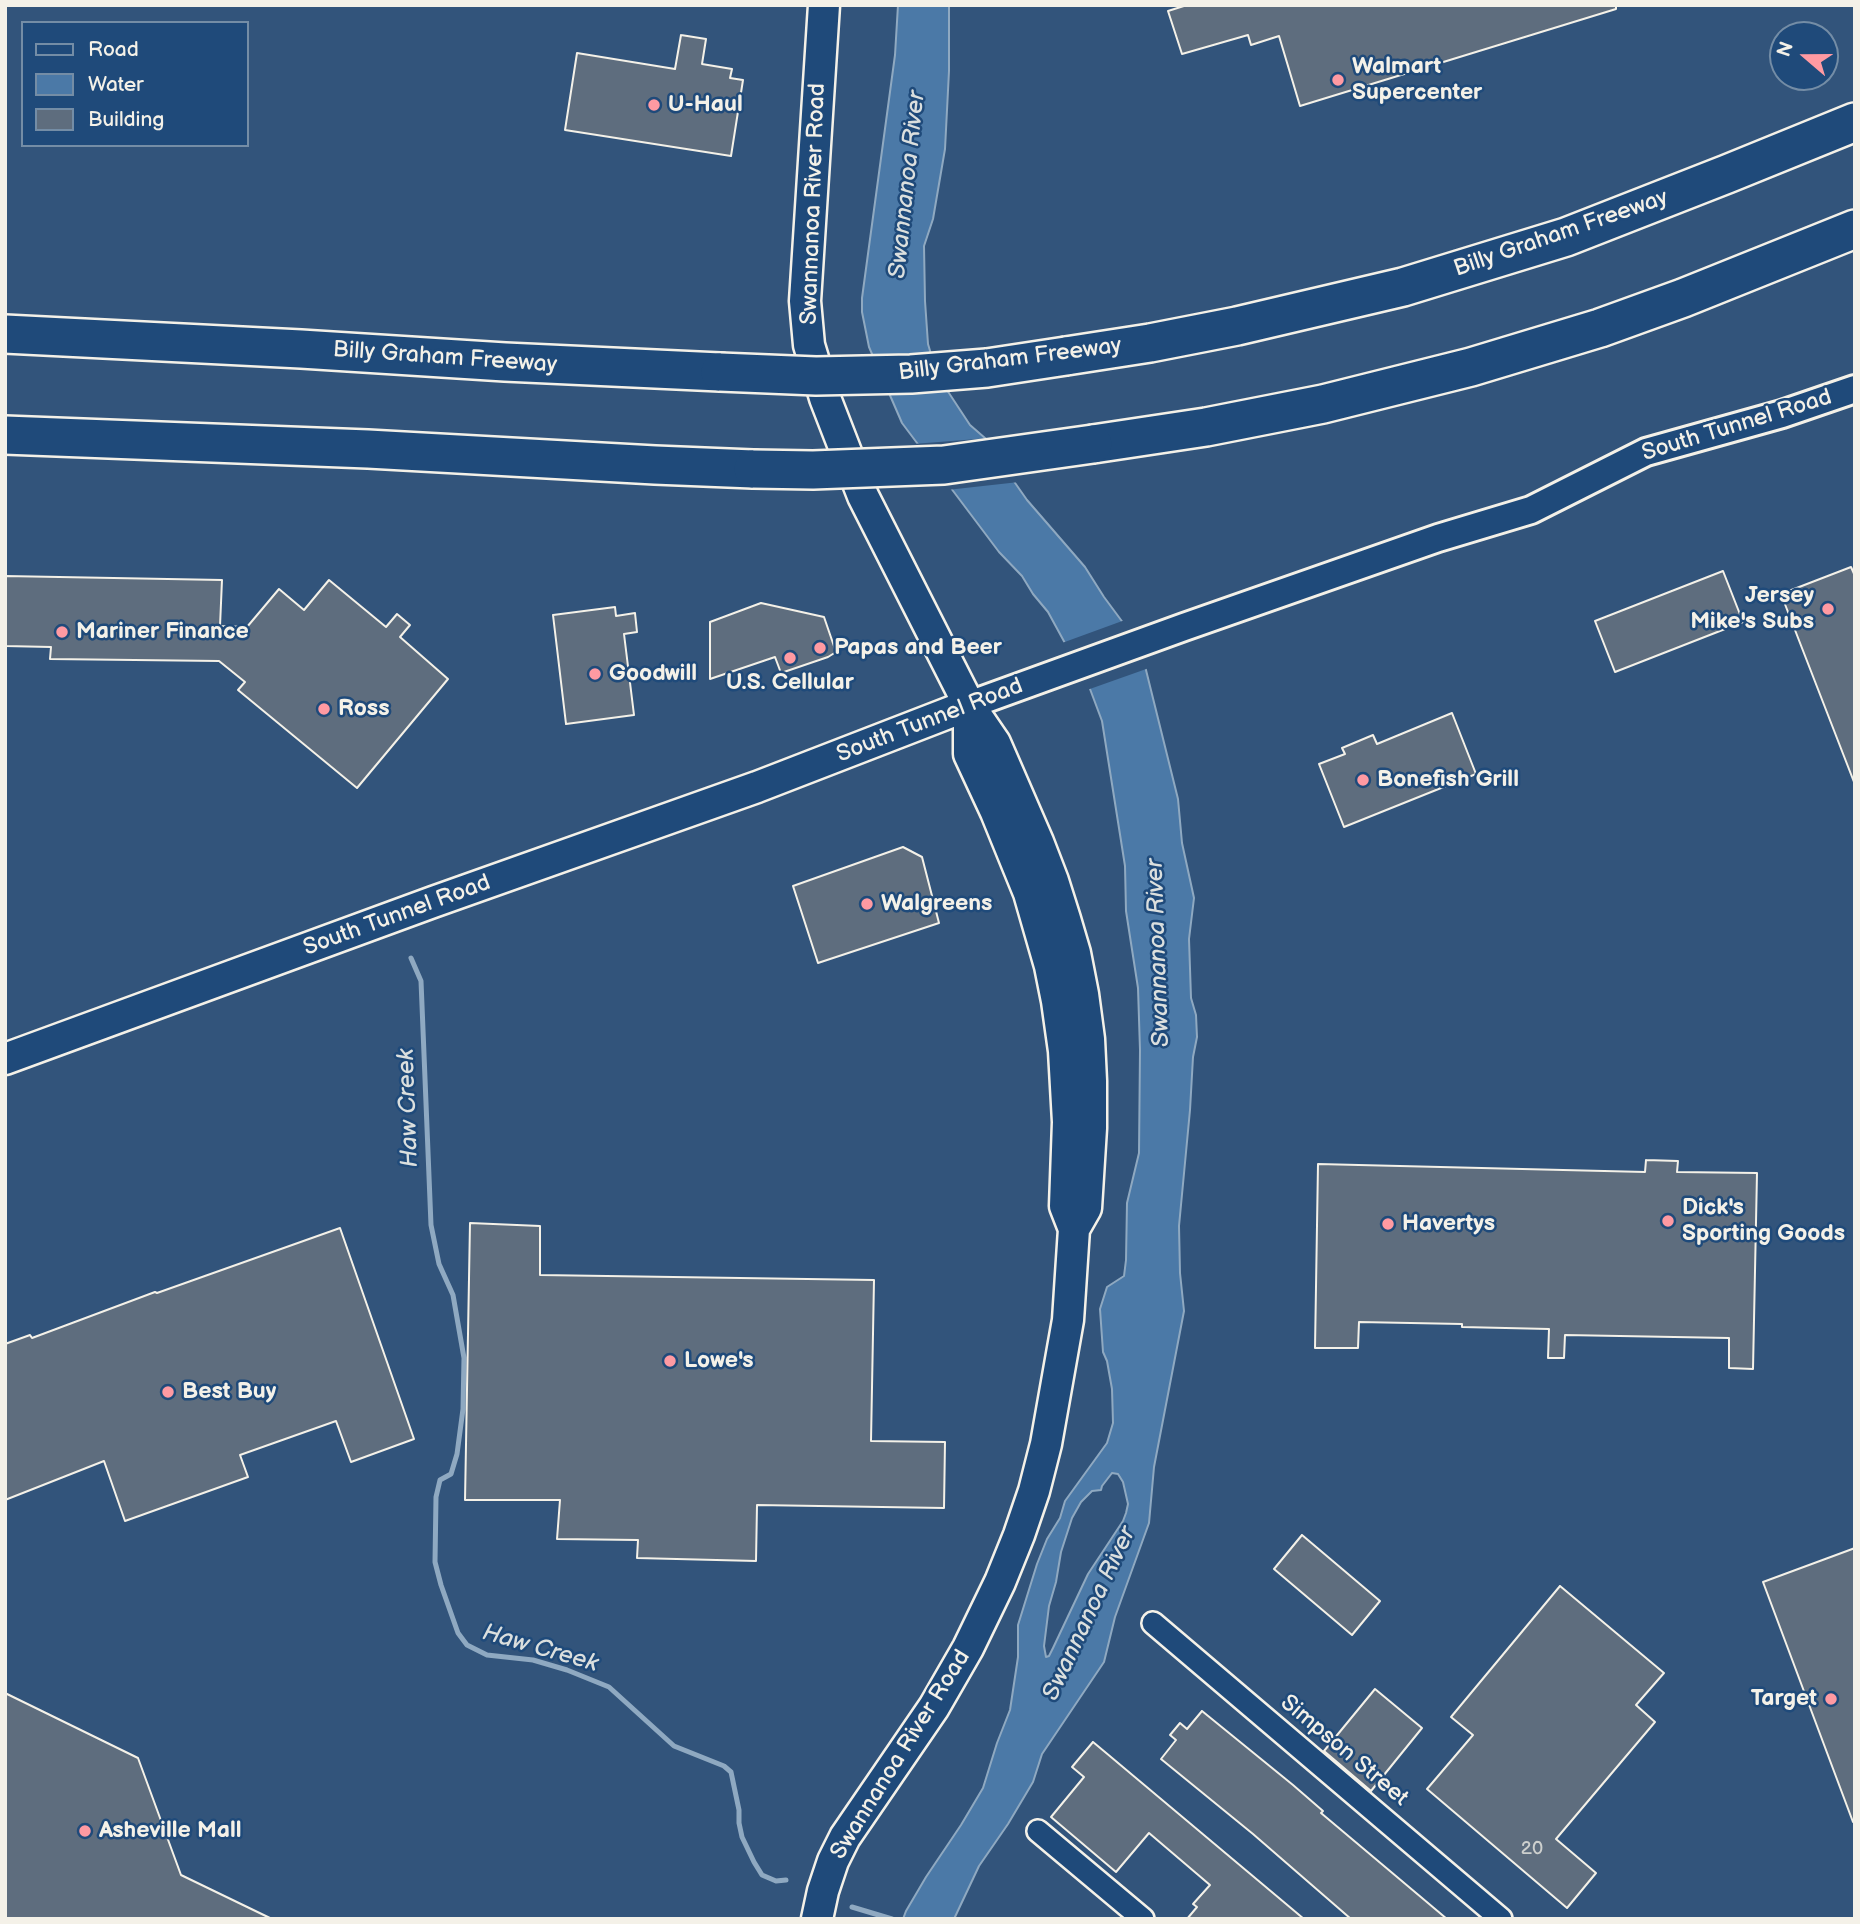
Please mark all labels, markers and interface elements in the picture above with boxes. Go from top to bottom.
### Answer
legend [21,21,248,147]
north arrow [1769,21,1839,91]
text: Road [88,37,139,62]
text: N [1772,39,1799,60]
place label: Walmart Supercenter [1352,53,1482,107]
text: Water [88,72,144,97]
marker: Walmart Supercenter [1330,72,1346,88]
street label: Swannanoa River Road [796,83,832,325]
water label: Swannanoa River [884,90,932,280]
place label: U-Haul [668,91,743,119]
marker: U-Haul [646,97,662,113]
text: Building [88,107,164,132]
street label: Billy Graham Freeway [1450,184,1672,284]
street label: Billy Graham Freeway [897,333,1123,387]
street label: Billy Graham Freeway [332,336,558,380]
street label: South Tunnel Road [1639,384,1835,468]
place label: Jersey Mike's Subs [1690,582,1814,636]
marker: Jersey Mike's Subs [1820,601,1836,617]
place label: Mariner Finance [76,618,249,646]
marker: Mariner Finance [54,624,70,640]
place label: Papas and Beer [834,634,1002,662]
marker: Papas and Beer [812,640,828,656]
marker: U.S. Cellular [782,650,798,666]
place label: Goodwill [609,660,697,688]
marker: Goodwill [587,666,603,682]
place label: U.S. Cellular [726,669,854,697]
street label: South Tunnel Road [833,673,1027,769]
place label: Ross [338,695,389,723]
marker: Ross [316,701,332,717]
place label: Bonefish Grill [1377,766,1519,794]
marker: Bonefish Grill [1355,772,1371,788]
water label: Swannanoa River [1141,858,1177,1048]
street label: South Tunnel Road [300,869,494,963]
place label: Walgreens [881,890,992,918]
marker: Walgreens [859,896,875,912]
water label: Haw Creek [393,1048,425,1168]
place label: Dick's Sporting Goods [1682,1194,1845,1248]
place label: Havertys [1402,1210,1495,1238]
marker: Dick's Sporting Goods [1660,1213,1676,1229]
marker: Havertys [1380,1216,1396,1232]
place label: Lowe's [684,1347,754,1375]
marker: Lowe's [662,1353,678,1369]
place label: Best Buy [182,1378,276,1406]
marker: Best Buy [160,1384,176,1400]
water label: Swannanoa River [1037,1522,1143,1706]
water label: Haw Creek [479,1619,601,1679]
street label: Swannanoa River Road [825,1645,977,1865]
place label: Target [1751,1685,1817,1713]
street label: Simpson Street [1274,1690,1414,1812]
marker: Target [1823,1691,1839,1707]
place label: Asheville Mall [99,1817,242,1845]
marker: Asheville Mall [77,1823,93,1839]
house number: 20 [1521,1838,1543,1860]

